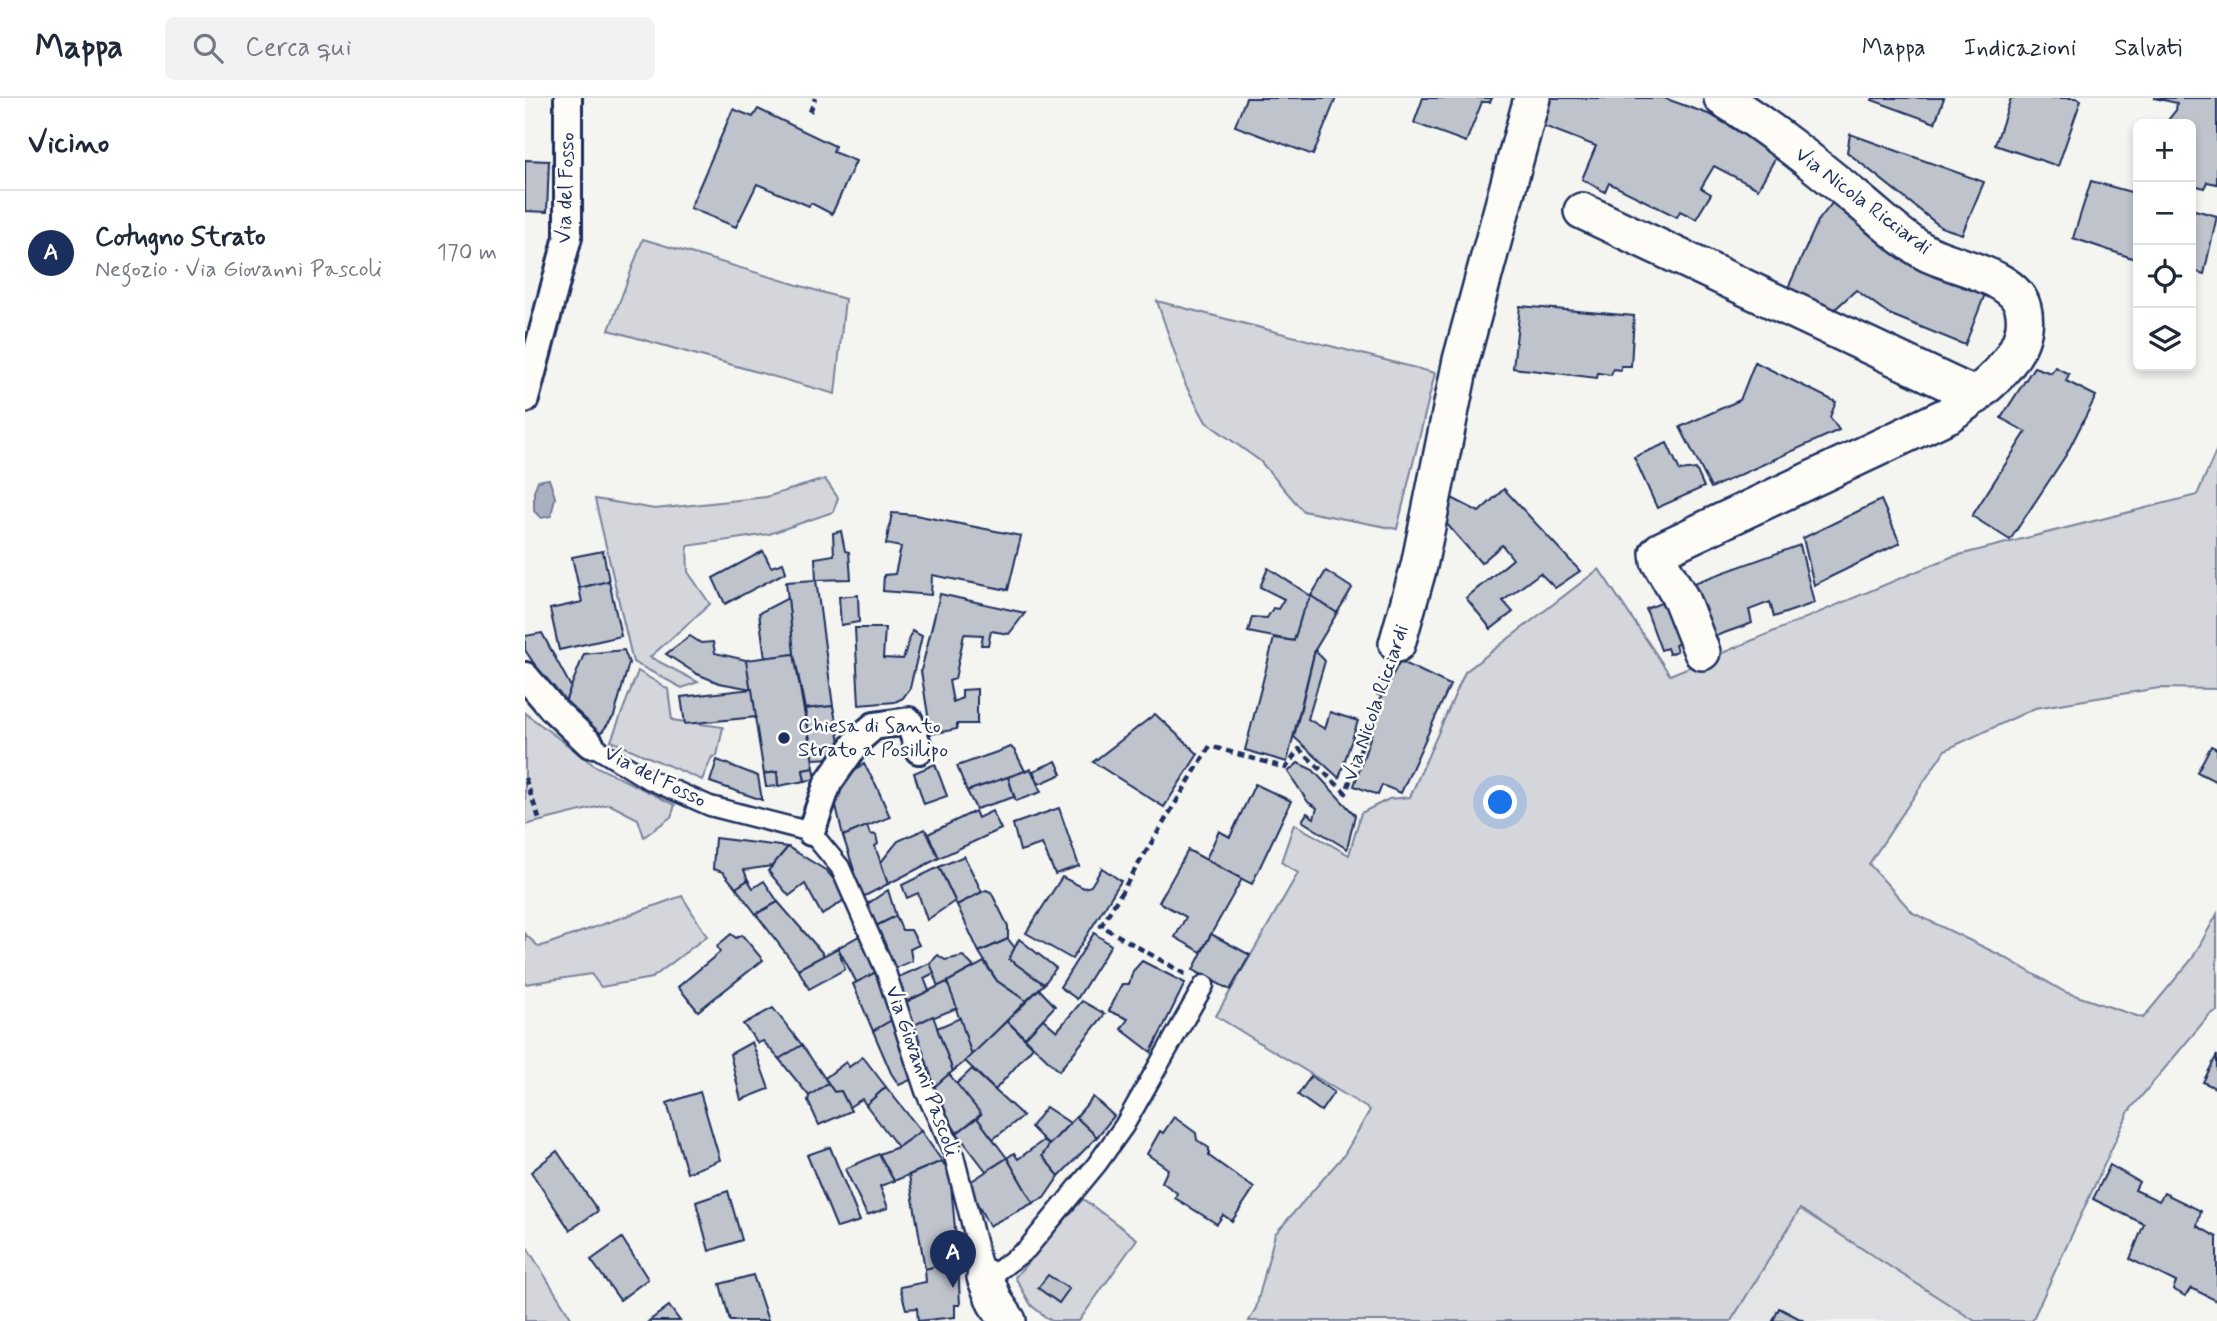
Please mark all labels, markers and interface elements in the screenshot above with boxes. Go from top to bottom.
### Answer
search box [165,17,655,80]
text: Mappa [35,26,123,70]
icon: search [189,29,227,67]
text: Cerca qui [245,31,352,65]
text: Mappa [1862,33,1926,64]
text: Indicazioni [1964,33,2076,64]
text: Salvati [2114,33,2182,64]
map controls [2133,119,2196,371]
button: + [2133,119,2196,182]
text: Vicino [28,124,109,163]
street label: Via del Fosso [550,132,582,244]
street label: Via Nicola Ricciardi [1789,141,1937,262]
button: − [2133,182,2196,245]
text: Cotugno Strato [95,221,266,255]
text: A [43,238,59,268]
text: 170 m [437,238,497,268]
button: locate [2133,245,2196,308]
text: Negozio · Via Giovanni Pascoli [95,255,382,285]
button: layers [2133,308,2196,371]
street label: Via Nicola Ricciardi [1336,621,1416,785]
place label: Chiesa di Santo Strato a Posillipo [798,712,948,764]
marker: Chiesa di Santo Strato a Posillipo [776,730,792,746]
street label: Via del Fosso [599,739,711,815]
your location [1483,785,1517,819]
street label: Via Giovanni Pascoli [878,982,966,1160]
pin: A [930,1230,976,1288]

